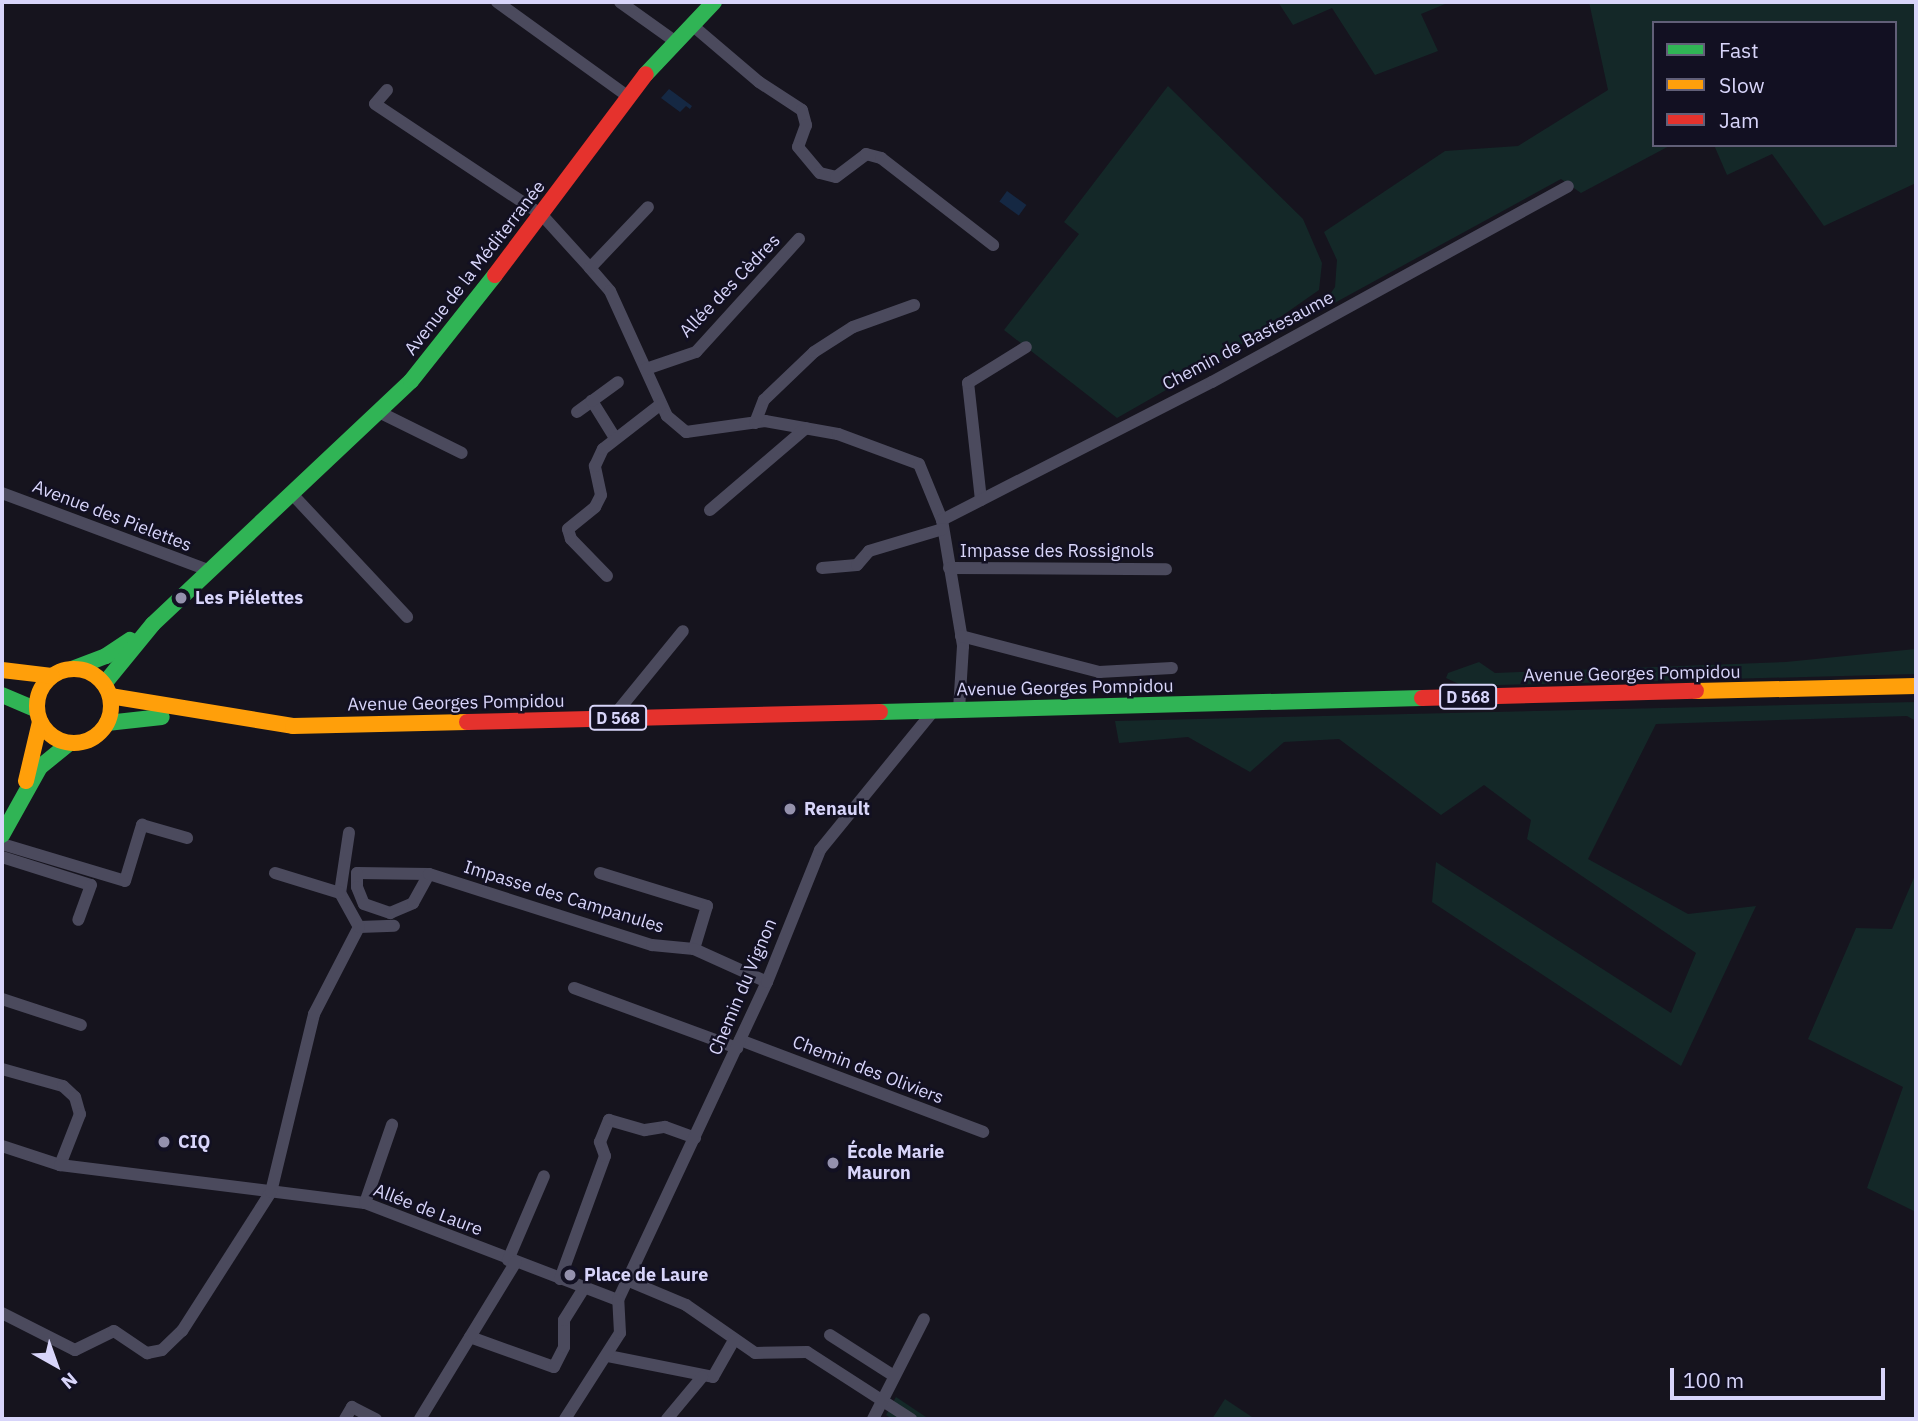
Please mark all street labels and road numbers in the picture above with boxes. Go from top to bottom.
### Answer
street label: Avenue de la Méditerranée [400,176,550,360]
street label: Allée des Cèdres [675,230,785,342]
street label: Chemin de Bastesaume [1159,287,1337,395]
street label: Avenue des Pielettes [29,476,195,556]
street label: Impasse des Rossignols [960,540,1154,562]
street label: Avenue Georges Pompidou [1523,661,1741,687]
street label: Avenue Georges Pompidou [956,675,1174,701]
road number: D 568 [1438,684,1498,710]
street label: Avenue Georges Pompidou [347,690,565,716]
road number: D 568 [588,706,648,730]
street label: Impasse des Campanules [461,856,667,938]
street label: Chemin du Vignon [704,915,782,1059]
street label: Chemin des Oliviers [789,1031,947,1109]
street label: Allée de Laure [370,1179,486,1241]

